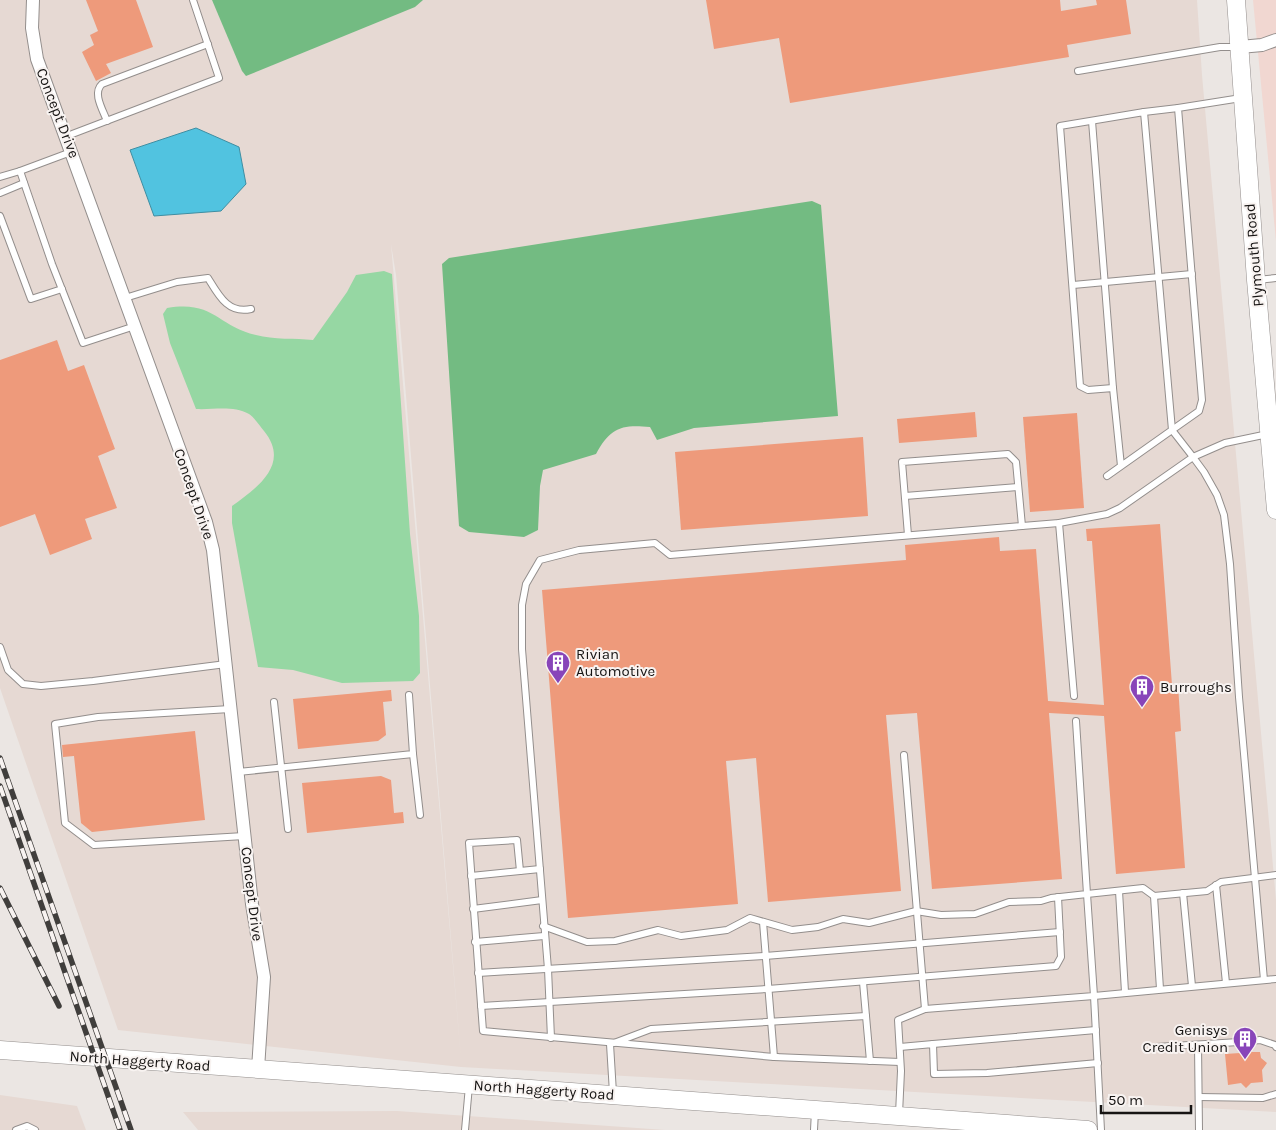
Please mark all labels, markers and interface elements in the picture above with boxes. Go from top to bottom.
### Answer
street label: Concept Drive [33,65,83,161]
street label: Plymouth Road [1241,203,1267,307]
street label: Concept Drive [170,446,218,542]
place label: Rivian Automotive [576,645,655,680]
building icon: Rivian Automotive [545,650,571,684]
building icon: Burroughs [1129,674,1155,708]
place label: Burroughs [1160,678,1232,696]
street label: Concept Drive [237,846,267,942]
place label: Genisys Credit Union [1143,1021,1228,1056]
building icon: Genisys Credit Union [1232,1026,1258,1060]
street label: North Haggerty Road [69,1047,211,1075]
street label: North Haggerty Road [473,1076,615,1104]
scale bar [1101,1082,1191,1114]
text: 50 m [1108,1091,1143,1109]

